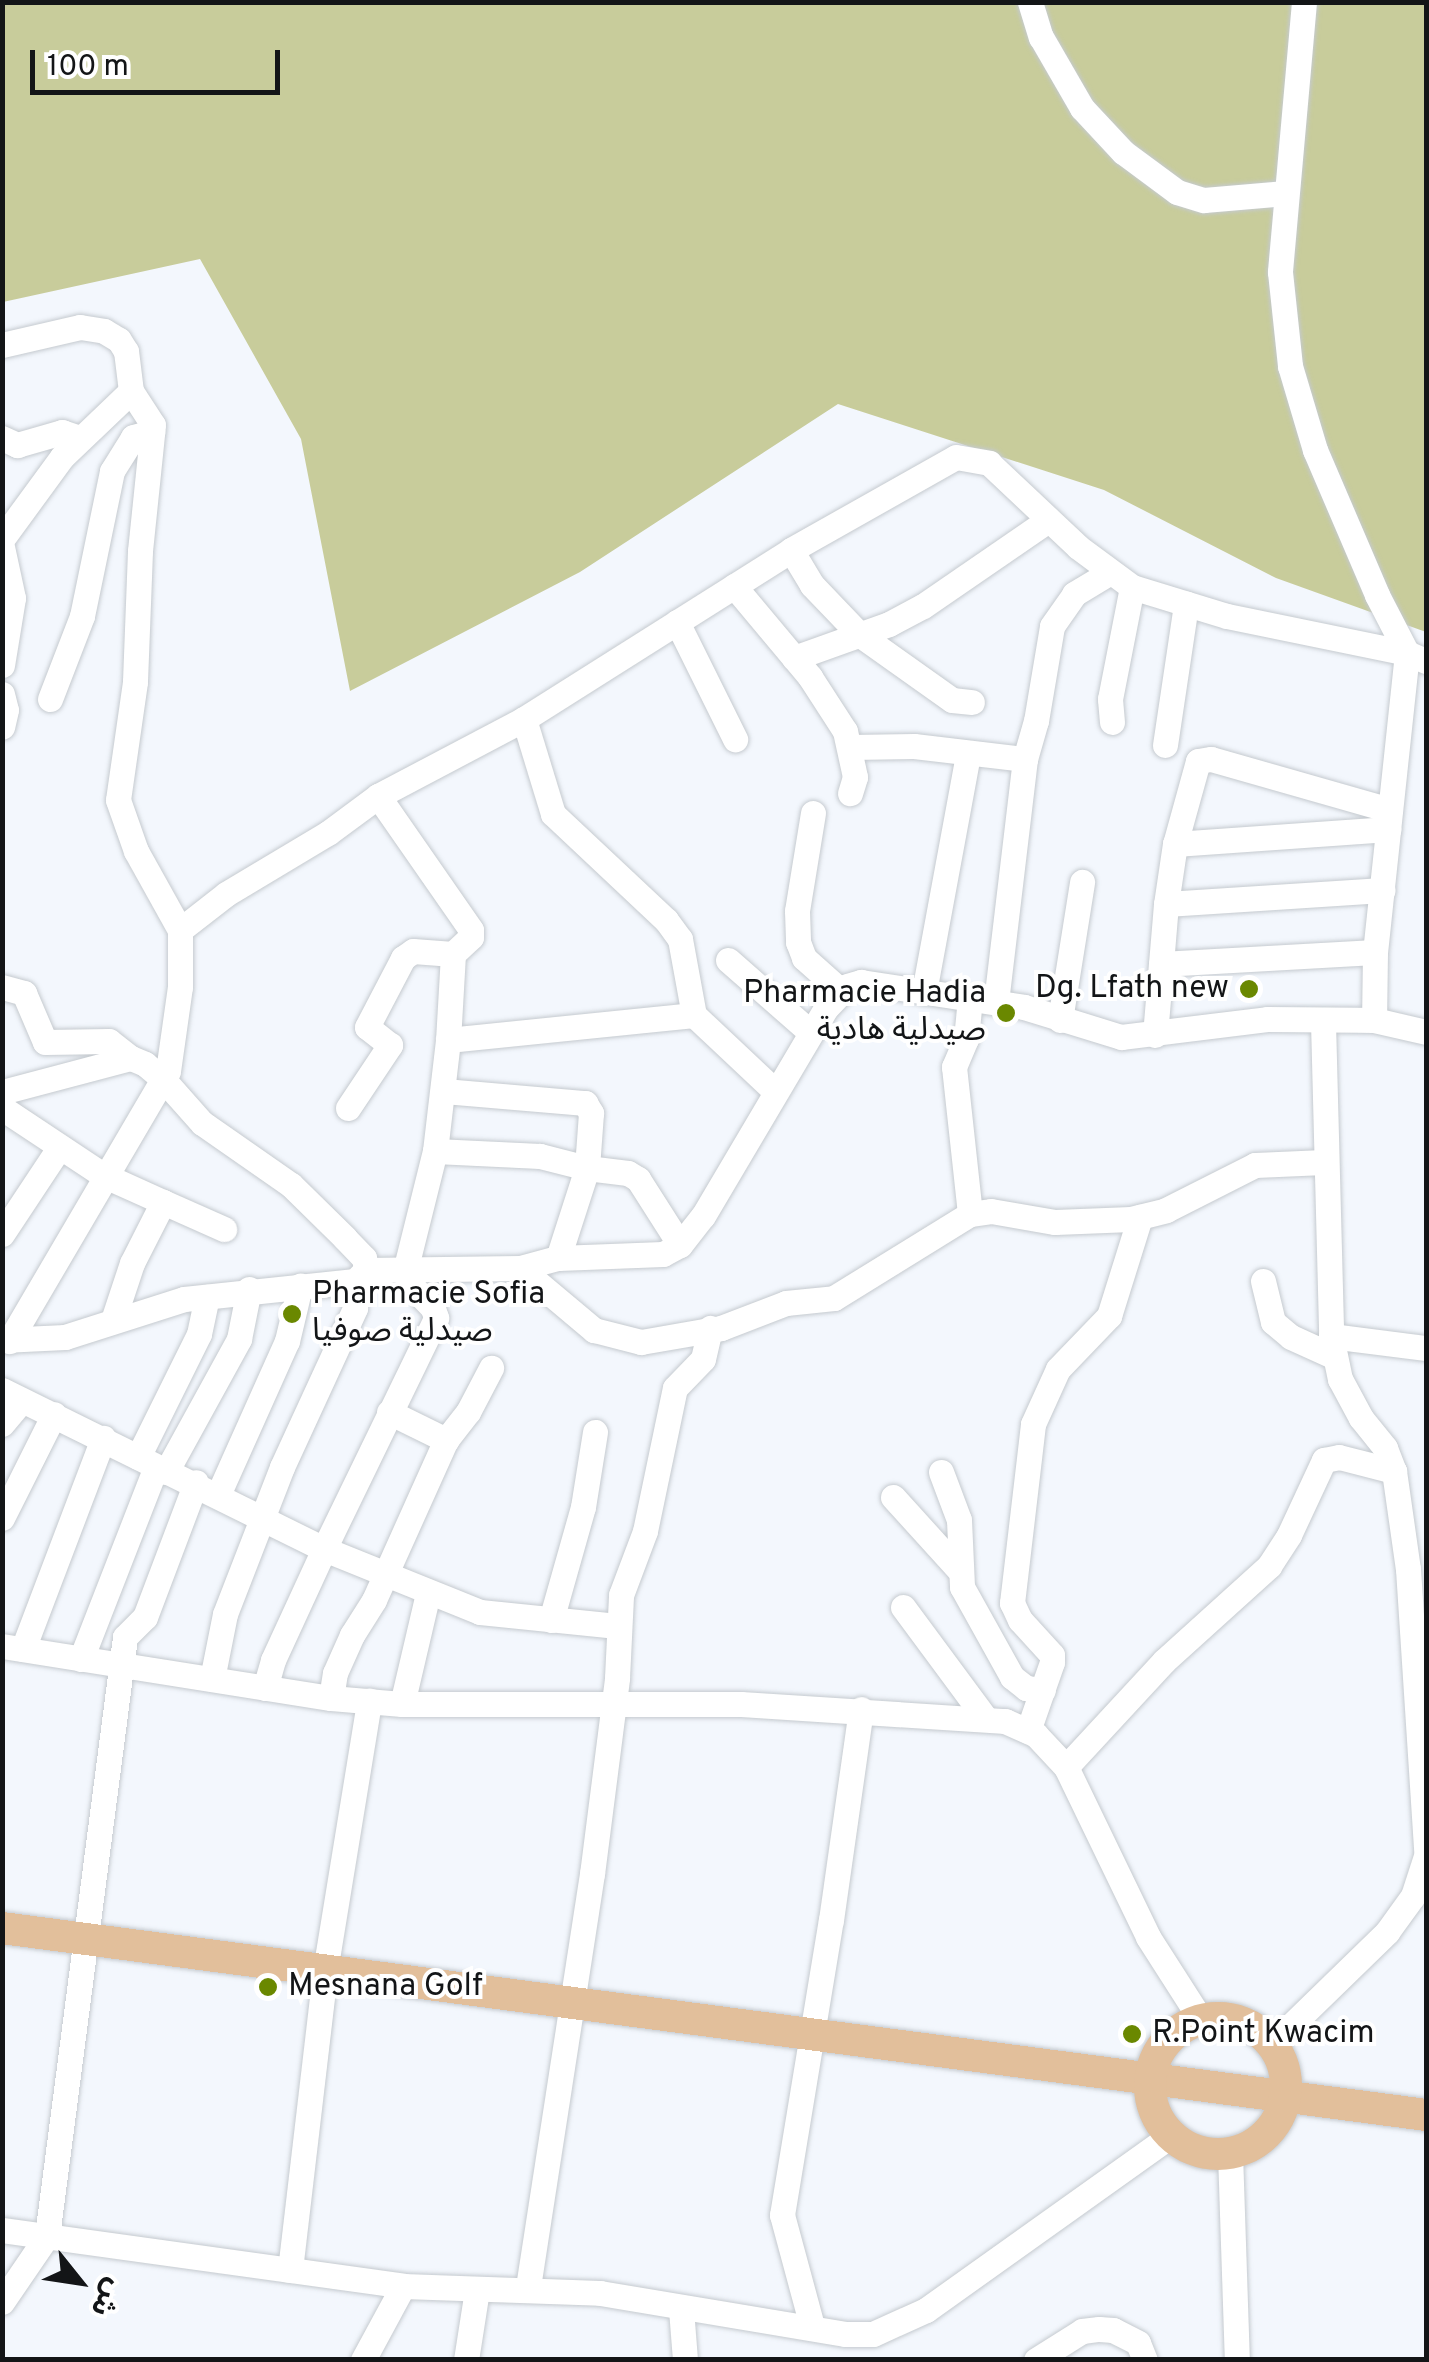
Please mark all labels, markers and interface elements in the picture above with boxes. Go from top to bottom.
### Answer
scale bar [35,30,285,92]
text: 100 m [47,49,129,86]
place label: Dg. Lfath new [1035,970,1229,1008]
place label: Pharmacie Hadia صيدلية هادية [743,976,986,1051]
marker: Dg. Lfath new [1238,978,1260,1000]
marker: Pharmacie Hadia صيدلية هادية [995,1002,1017,1024]
place label: Pharmacie Sofia صيدلية صوفيا [312,1277,545,1352]
marker: Pharmacie Sofia صيدلية صوفيا [281,1303,303,1325]
place label: Mesnana Golf [288,1968,483,2006]
marker: Mesnana Golf [257,1976,279,1998]
place label: R.Point Kwacim [1152,2015,1374,2053]
marker: R.Point Kwacim [1121,2023,1143,2045]
north arrow [30,2232,130,2332]
text: ش [81,2271,131,2323]

